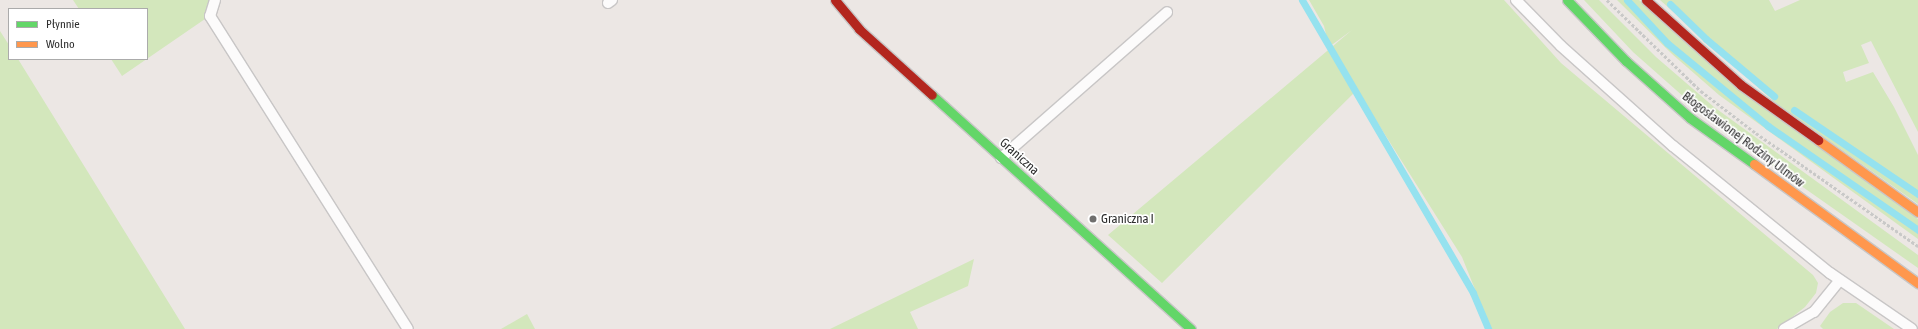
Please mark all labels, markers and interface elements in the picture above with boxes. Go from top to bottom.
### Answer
legend [8,8,148,60]
text: Płynnie [46,17,80,31]
text: Wolno [46,37,75,51]
street label: Błogosławionej Rodziny Ulmów [1679,89,1807,191]
street label: Graniczna [996,135,1042,179]
place label: Graniczna I [1101,211,1154,227]
marker: Graniczna I [1088,214,1098,224]

